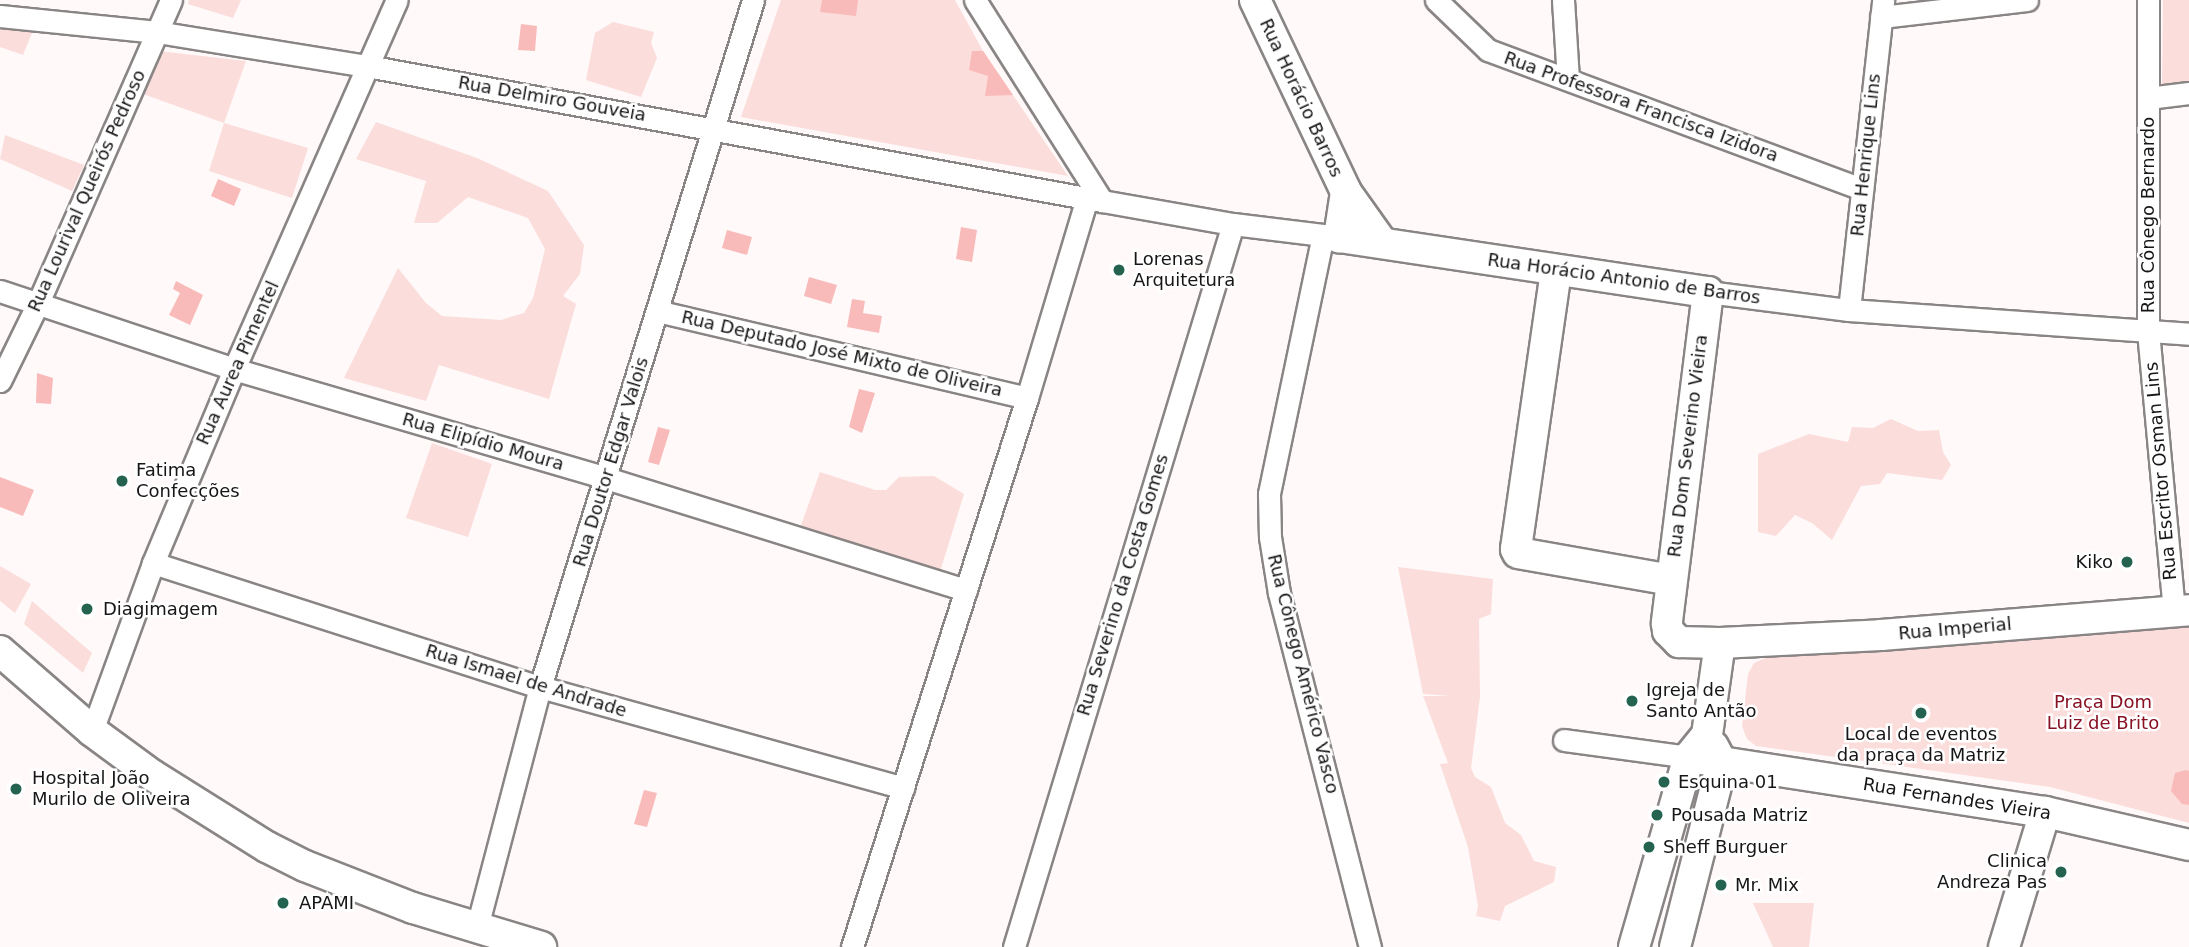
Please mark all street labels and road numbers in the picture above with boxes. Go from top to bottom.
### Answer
street label: Rua Horácio Barros [1255,15,1347,181]
street label: Rua Professora Francisca Izidora [1501,47,1781,167]
street label: Rua Lourival Queirós Pedroso [24,67,150,315]
street label: Rua Delmiro Gouveia [456,72,648,126]
street label: Rua Henrique Lins [1847,72,1885,238]
street label: Rua Cônego Bernardo [2137,117,2159,313]
street label: Rua Horácio Antonio de Barros [1486,249,1762,309]
street label: Rua Aurea Pimentel [192,278,284,448]
street label: Rua Deputado José Mixto de Oliveira [679,306,1005,402]
street label: Rua Dom Severino Vieira [1664,333,1712,559]
street label: Rua Doutor Edgar Valois [569,355,653,569]
street label: Rua Escritor Osman Lins [2141,361,2181,581]
street label: Rua Elipídio Moura [400,409,566,475]
street label: Rua Severino da Costa Gomes [1073,452,1173,718]
street label: Rua Cônego Américo Vasco [1263,552,1343,796]
street label: Rua Imperial [1897,613,2013,645]
street label: Rua Ismael de Andrade [423,640,629,722]
street label: Rua Fernandes Vieira [1861,773,2053,825]

